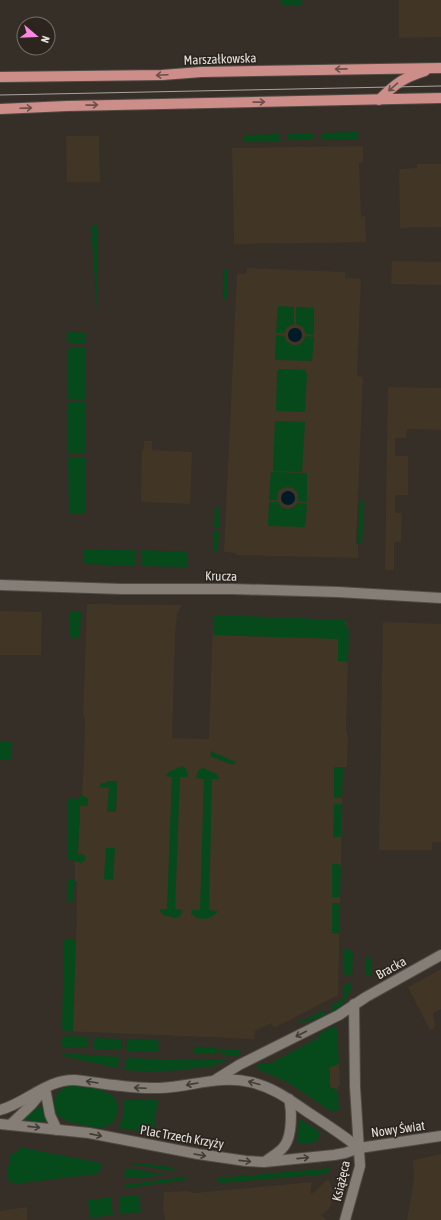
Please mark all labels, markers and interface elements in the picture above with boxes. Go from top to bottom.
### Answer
north arrow [16,16,56,56]
text: N [39,34,52,44]
street label: Marszałkowska [183,50,257,68]
one-way arrow [335,65,348,73]
one-way arrow [156,71,169,78]
one-way arrow [387,82,398,91]
one-way arrow [252,98,265,106]
one-way arrow [85,102,98,109]
one-way arrow [19,105,32,112]
street label: Krucza [205,568,237,584]
street label: Bracka [373,954,409,982]
one-way arrow [295,1031,307,1038]
one-way arrow [86,1078,99,1086]
one-way arrow [247,1079,260,1086]
one-way arrow [186,1080,199,1088]
one-way arrow [134,1085,147,1092]
street label: Nowy Świat [370,1118,426,1140]
street label: Plac Trzech Krzyży [139,1122,226,1152]
one-way arrow [27,1124,40,1131]
one-way arrow [89,1131,102,1139]
one-way arrow [193,1151,206,1159]
one-way arrow [296,1154,309,1162]
one-way arrow [238,1157,251,1165]
street label: Książęca [329,1159,353,1203]

